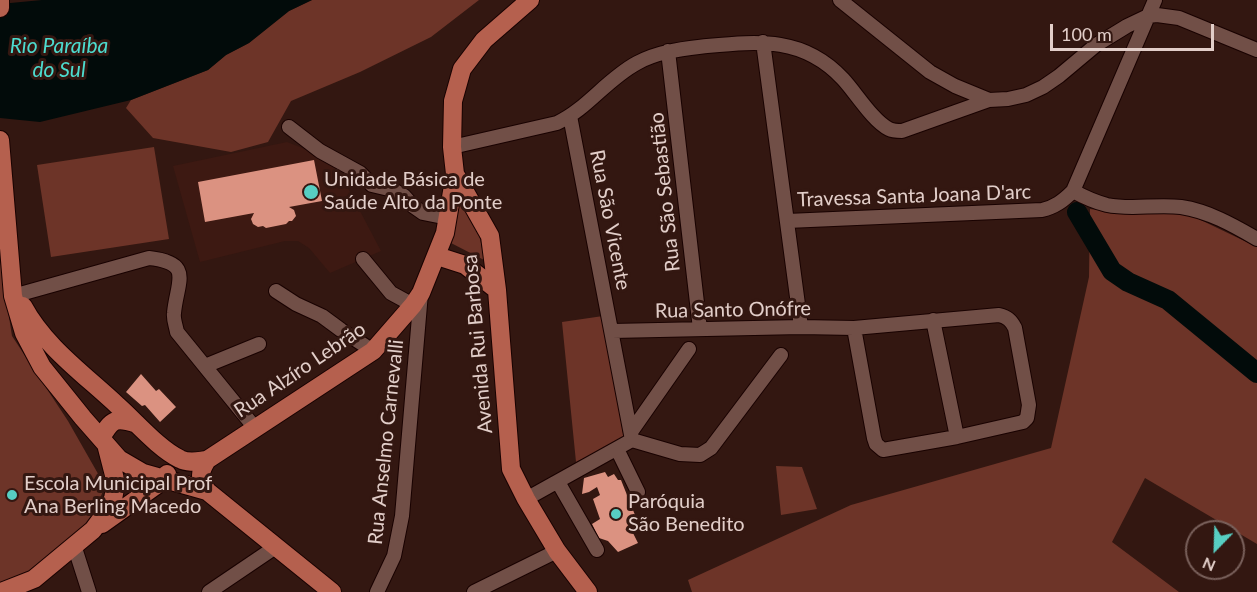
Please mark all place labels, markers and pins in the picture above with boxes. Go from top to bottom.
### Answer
place label: Unidade Básica de Saúde Alto da Ponte [324,168,502,215]
marker: Unidade Básica de Saúde Alto da Ponte [302,183,320,201]
place label: Escola Municipal Prof Ana Berling Macedo [24,472,212,519]
marker: Escola Municipal Prof Ana Berling Macedo [5,488,19,502]
place label: Paróquia São Benedito [628,490,745,537]
marker: Paróquia São Benedito [609,507,623,521]

